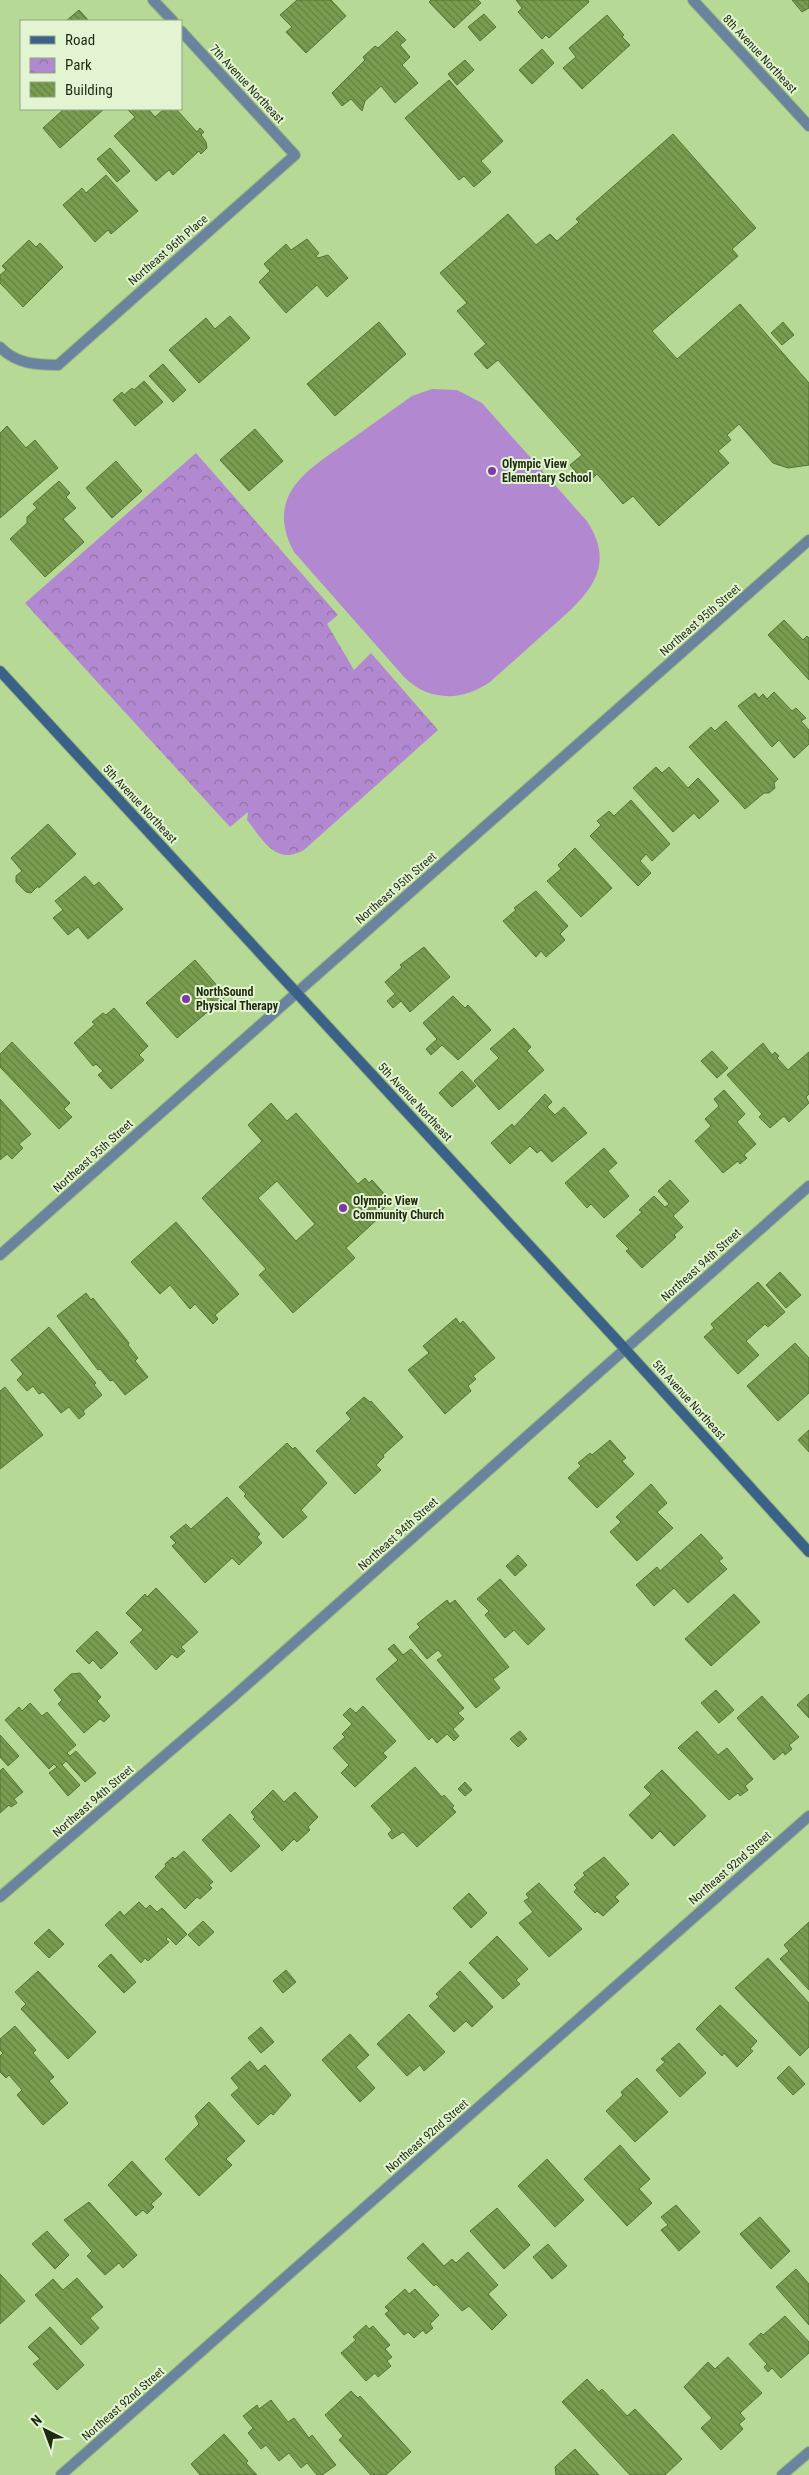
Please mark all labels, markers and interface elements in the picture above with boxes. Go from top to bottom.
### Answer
street label: 8th Avenue Northeast [720,12,800,97]
legend [20,20,182,110]
text: Road [65,31,95,49]
street label: 7th Avenue Northeast [207,42,287,127]
text: Park [65,56,92,74]
text: Building [65,81,113,99]
street label: Northeast 96th Place [126,212,211,288]
place label: Olympic View Elementary School [502,457,592,485]
marker: Olympic View Elementary School [486,465,498,477]
street label: Northeast 95th Street [657,581,743,659]
street label: 5th Avenue Northeast [100,762,180,847]
street label: Northeast 95th Street [353,849,439,927]
place label: NorthSound Physical Therapy [196,985,279,1013]
marker: NorthSound Physical Therapy [180,993,192,1005]
street label: 5th Avenue Northeast [375,1060,455,1145]
street label: Northeast 95th Street [50,1116,136,1195]
place label: Olympic View Community Church [353,1194,444,1222]
marker: Olympic View Community Church [337,1202,349,1214]
street label: Northeast 94th Street [658,1225,744,1304]
street label: 5th Avenue Northeast [650,1357,729,1443]
street label: Northeast 94th Street [355,1494,441,1573]
street label: Northeast 94th Street [50,1762,136,1840]
street label: Northeast 92nd Street [686,1828,774,1908]
street label: Northeast 92nd Street [383,2096,471,2176]
street label: Northeast 92nd Street [79,2364,167,2444]
north arrow [20,2405,70,2455]
text: N [28,2412,45,2429]

